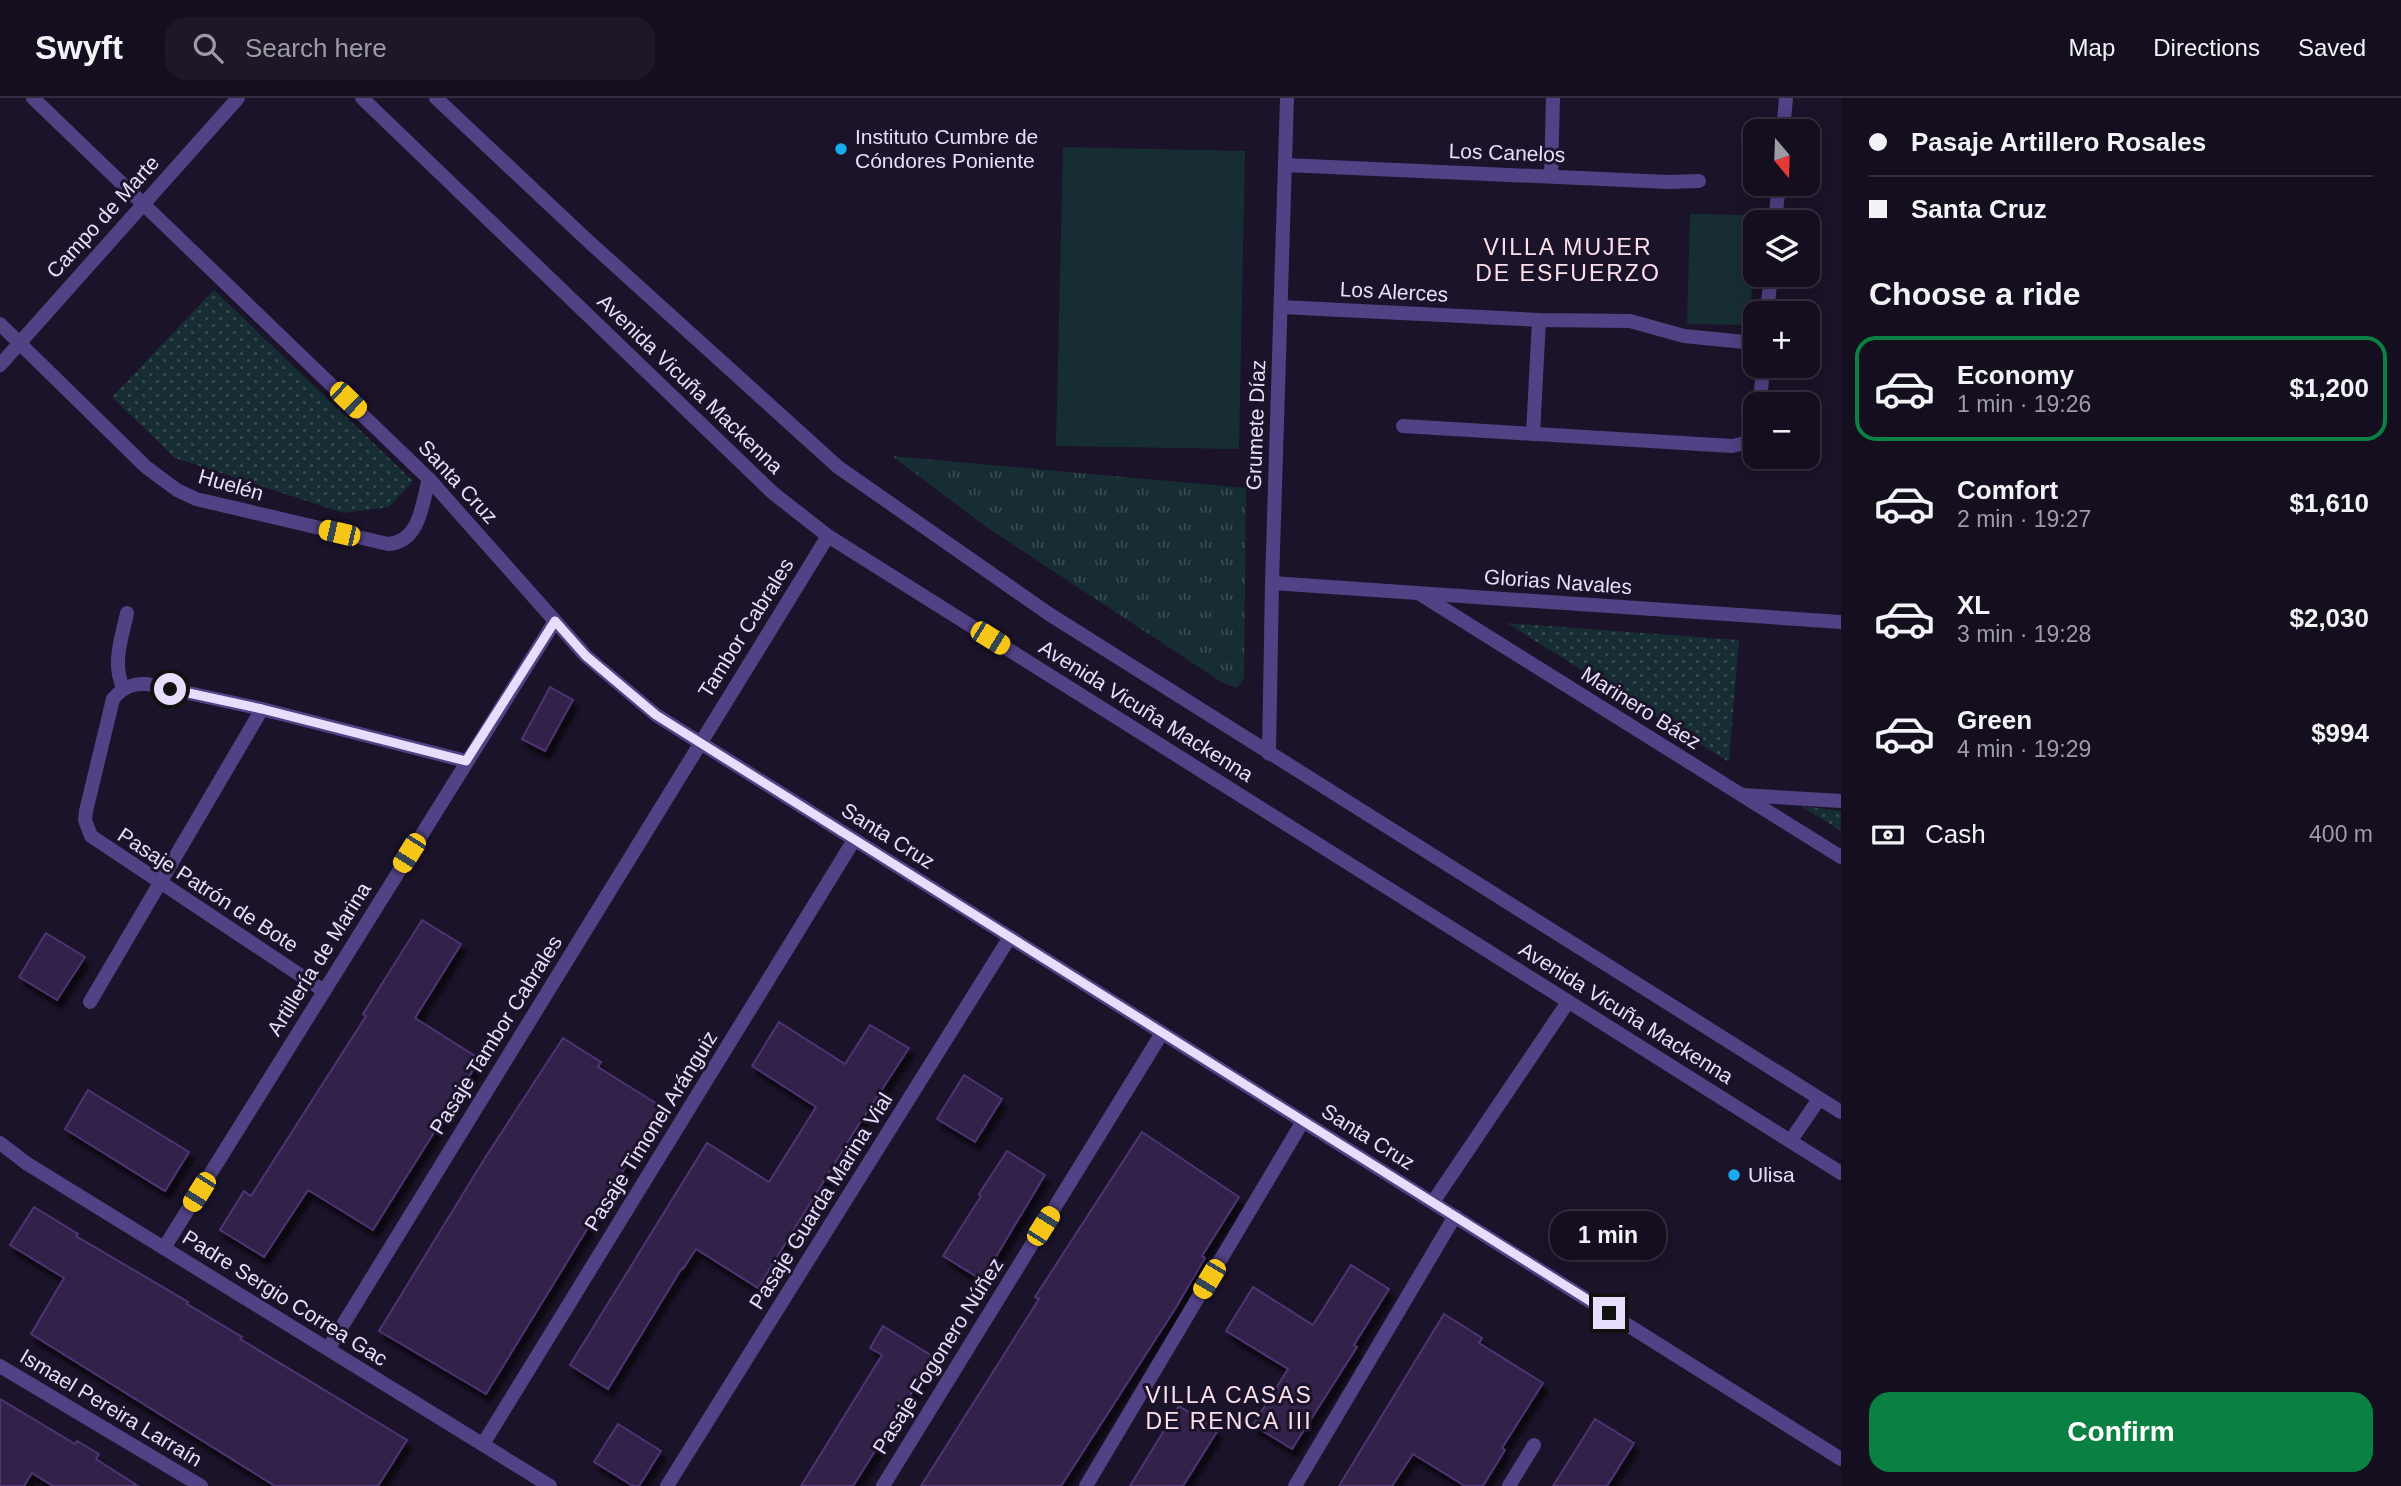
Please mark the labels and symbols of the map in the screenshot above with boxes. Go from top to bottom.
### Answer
north arrow [1743,119,1820,196]
place label: Instituto Cumbre de Cóndores Poniente [855,125,1038,172]
street label: Los Canelos [1448,139,1566,166]
marker: Instituto Cumbre de Cóndores Poniente [833,141,849,157]
street label: Campo de Marte [42,151,164,282]
district label: VILLA MUJER DE ESFUERZO [1475,234,1661,286]
street label: Los Alerces [1339,277,1449,306]
street label: Avenida Vicuña Mackenna [593,289,788,478]
street label: Grumete Díaz [1242,359,1269,491]
car [326,378,371,422]
street label: Santa Cruz [414,435,503,528]
street label: Huelén [196,464,266,505]
car [317,518,362,548]
street label: Tambor Cabrales [693,554,798,702]
street label: Glorias Navales [1483,565,1633,598]
car [967,618,1014,658]
street label: Avenida Vicuña Mackenna [1035,635,1258,786]
street label: Marinero Báez [1577,662,1705,754]
route start [154,673,186,705]
street label: Santa Cruz [838,798,939,873]
street label: Pasaje Patrón de Bote [114,823,303,956]
car [389,830,430,876]
street label: Artillería de Marina [262,878,375,1040]
street label: Pasaje Tambor Cabrales [425,931,566,1138]
street label: Avenida Vicuña Mackenna [1515,937,1738,1088]
street label: Pasaje Timonel Aránguiz [580,1027,722,1235]
street label: Pasaje Guarda Marina Vial [744,1088,897,1313]
street label: Santa Cruz [1318,1099,1419,1174]
place label: Ulisa [1748,1163,1795,1186]
marker: Ulisa [1726,1167,1742,1183]
car [179,1169,220,1215]
car [1023,1203,1064,1249]
callout: 1 min [1551,1212,1667,1260]
street label: Padre Sergio Correa Gac [179,1225,392,1370]
street label: Pasaje Fogonero Núñez [868,1254,1007,1458]
car [1190,1256,1229,1302]
route end [1593,1297,1625,1329]
street label: Ismael Pereira Larraín [16,1344,206,1471]
district label: VILLA CASAS DE RENCA III [1145,1382,1313,1434]

